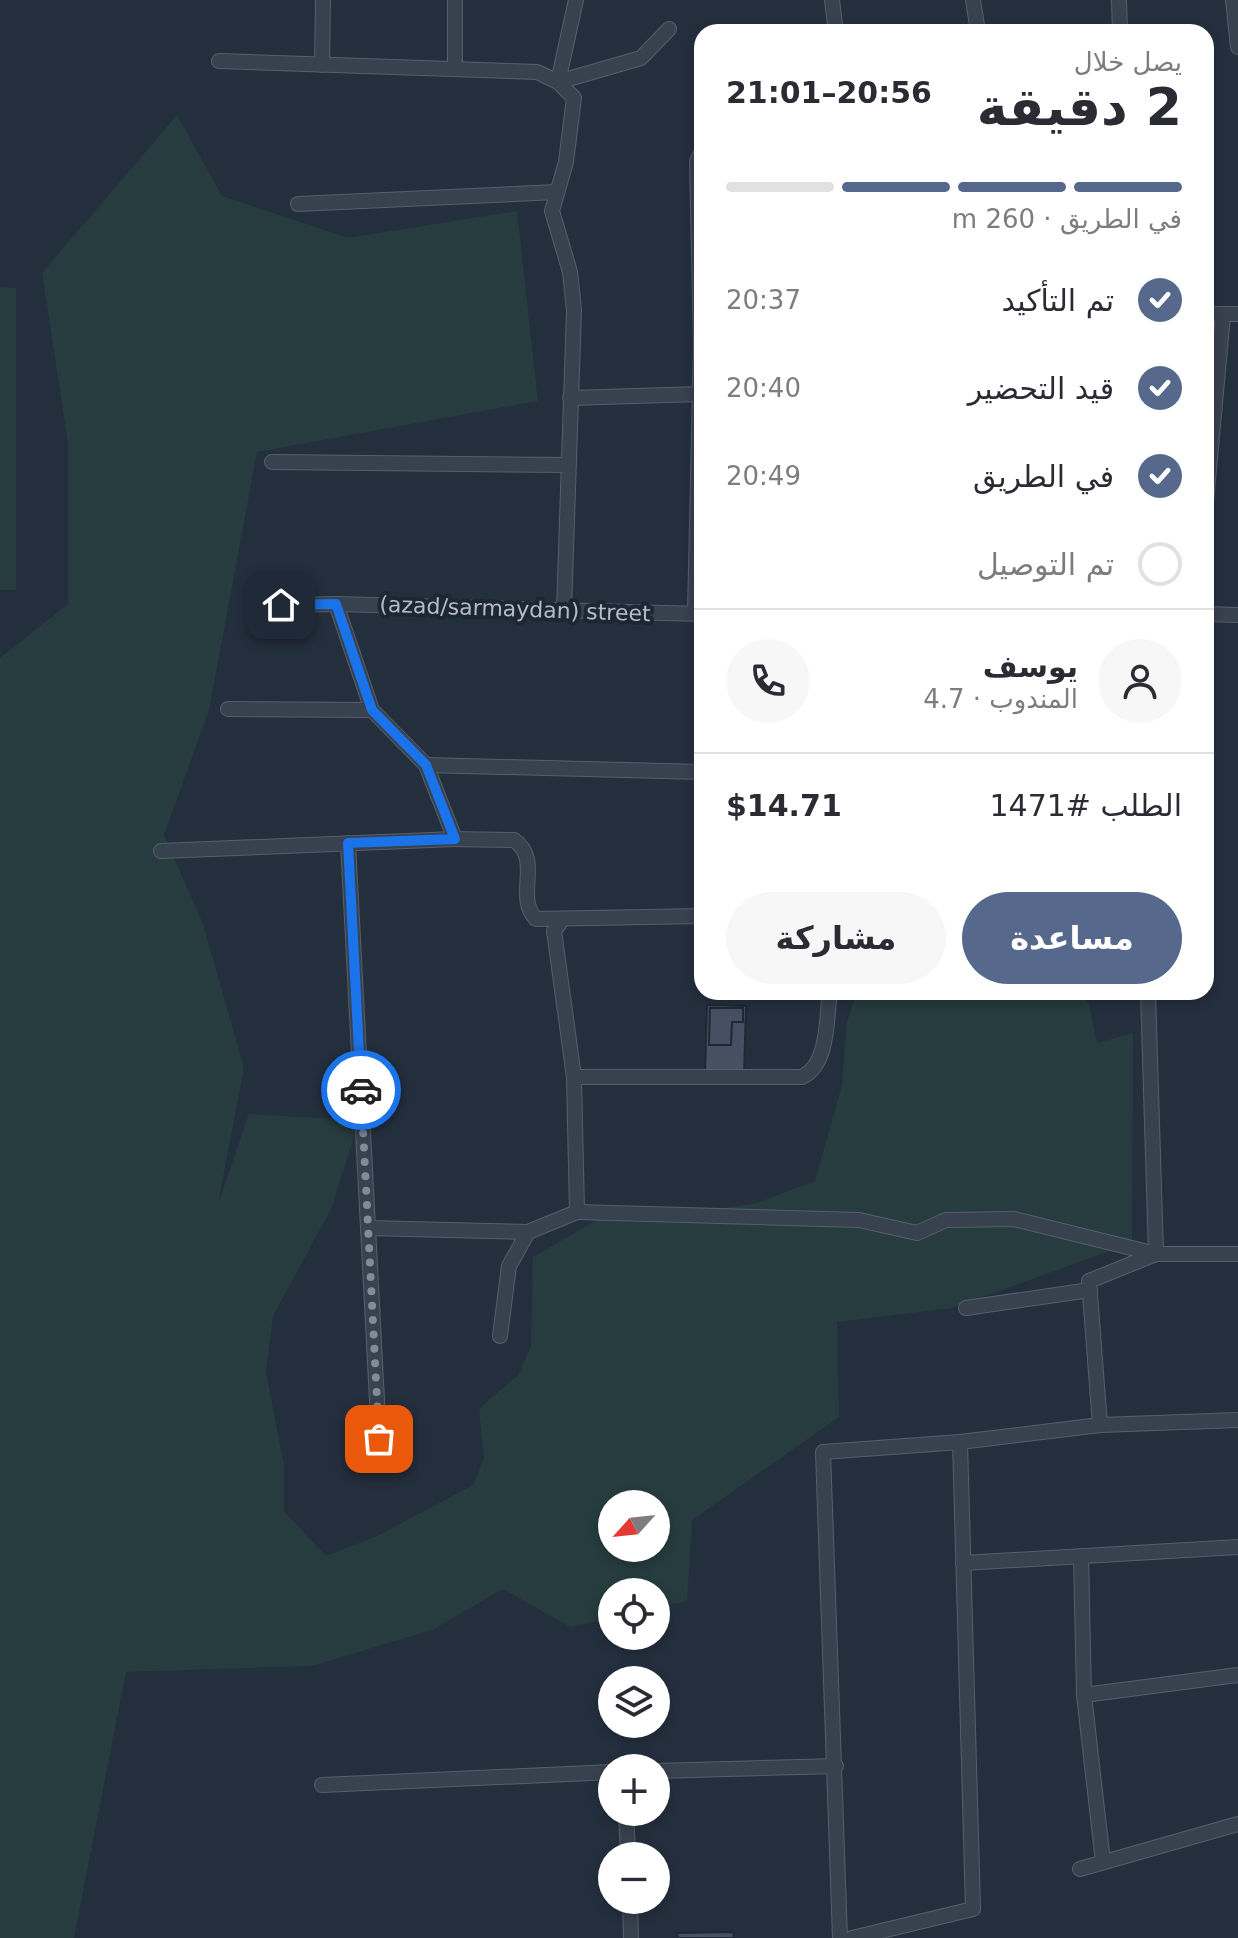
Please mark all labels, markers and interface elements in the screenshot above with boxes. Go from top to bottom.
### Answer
text: يصل خلال [1074,47,1182,77]
text: 20:56–21:01 [726,75,932,110]
text: 2 دقيقة [977,77,1182,137]
text: في الطريق · 260 m [952,204,1182,234]
icon: check [1138,278,1182,322]
text: تم التأكيد [1001,283,1114,318]
text: 20:37 [726,285,801,315]
icon: check [1138,366,1182,410]
text: قيد التحضير [968,371,1114,406]
text: 20:40 [726,373,801,403]
icon: check [1138,454,1182,498]
text: في الطريق [973,459,1114,494]
text: 20:49 [726,461,801,491]
text: تم التوصيل [977,547,1114,582]
pin [247,571,315,639]
icon: home [259,583,303,627]
street label: (azad/sarmaydan) street [379,592,651,626]
button: phone [726,639,810,723]
button: person [1098,639,1182,723]
text: يوسف [983,649,1078,684]
text: المندوب · 4.7 [923,684,1078,714]
text: $14.71 [726,788,842,823]
text: الطلب #1471 [989,788,1182,823]
button: مشاركة [726,892,946,984]
button: مساعدة [962,892,1182,984]
courier [321,1050,401,1130]
icon: car [339,1068,383,1112]
pin [345,1405,413,1473]
icon: bag [357,1417,401,1461]
north arrow [598,1490,670,1562]
map controls [598,1490,670,1914]
button: locate [598,1578,670,1650]
button: layers [598,1666,670,1738]
button: + [598,1754,670,1826]
button: − [598,1842,670,1914]

